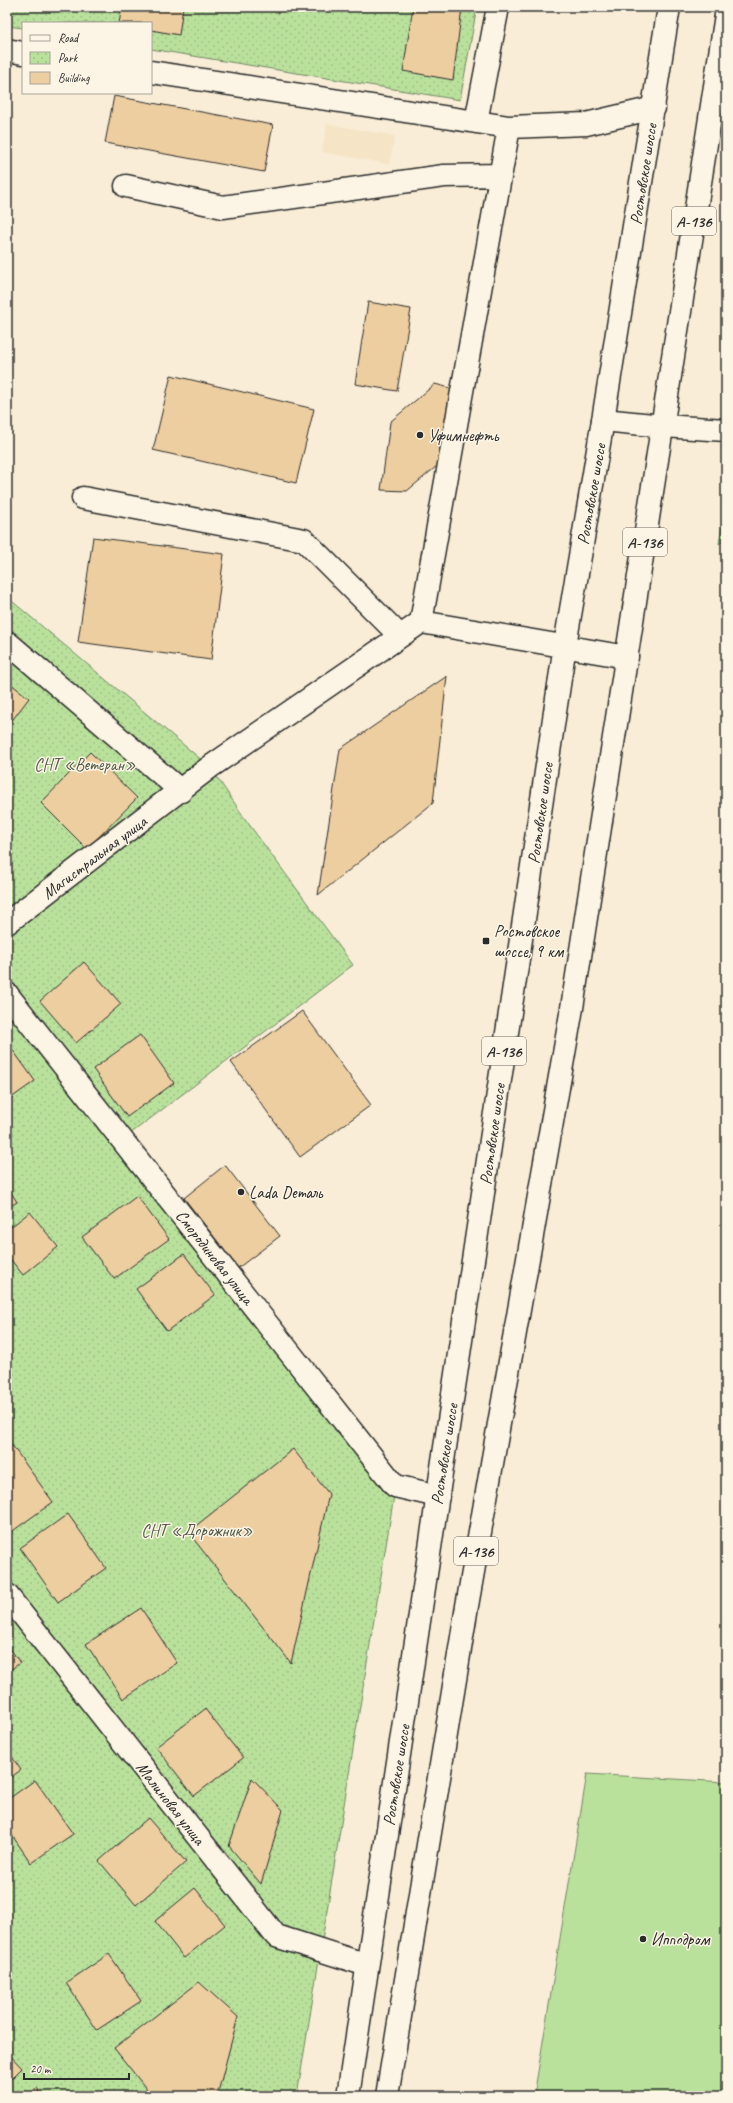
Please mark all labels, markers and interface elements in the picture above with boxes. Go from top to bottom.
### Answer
legend [22,22,152,94]
text: Road [58,30,80,46]
text: Park [58,50,79,66]
text: Building [58,70,90,86]
street label: Ростовское шоссе [625,121,662,226]
road number: А-136 [672,207,716,235]
place label: Уфимнефть [428,425,500,446]
marker: Уфимнефть [415,430,425,440]
street label: Ростовское шоссе [572,441,611,546]
road number: А-136 [623,528,667,556]
park label: СНТ «Ветеран» [34,754,136,775]
street label: Ростовское шоссе [523,760,558,865]
street label: Магистральная улица [38,810,152,904]
place label: Ростовское шоссе, 9 км [494,921,564,962]
marker: Ростовское шоссе, 9 км [481,936,491,946]
road number: А-136 [482,1037,526,1065]
street label: Ростовское шоссе [475,1081,510,1186]
place label: Lada Dеталь [249,1182,324,1203]
marker: Lada Dеталь [236,1187,246,1197]
street label: Смородиновая улица [171,1206,259,1310]
street label: Ростовское шоссе [426,1401,463,1506]
park label: СНТ «Дорожник» [141,1520,253,1541]
road number: А-136 [454,1537,498,1565]
street label: Ростовское шоссе [378,1722,415,1827]
street label: Малиновая улица [132,1757,210,1850]
place label: Ипподром [651,1929,710,1950]
marker: Ипподром [638,1934,648,1944]
scale bar [24,2055,129,2081]
text: 20 m [30,2061,52,2077]

